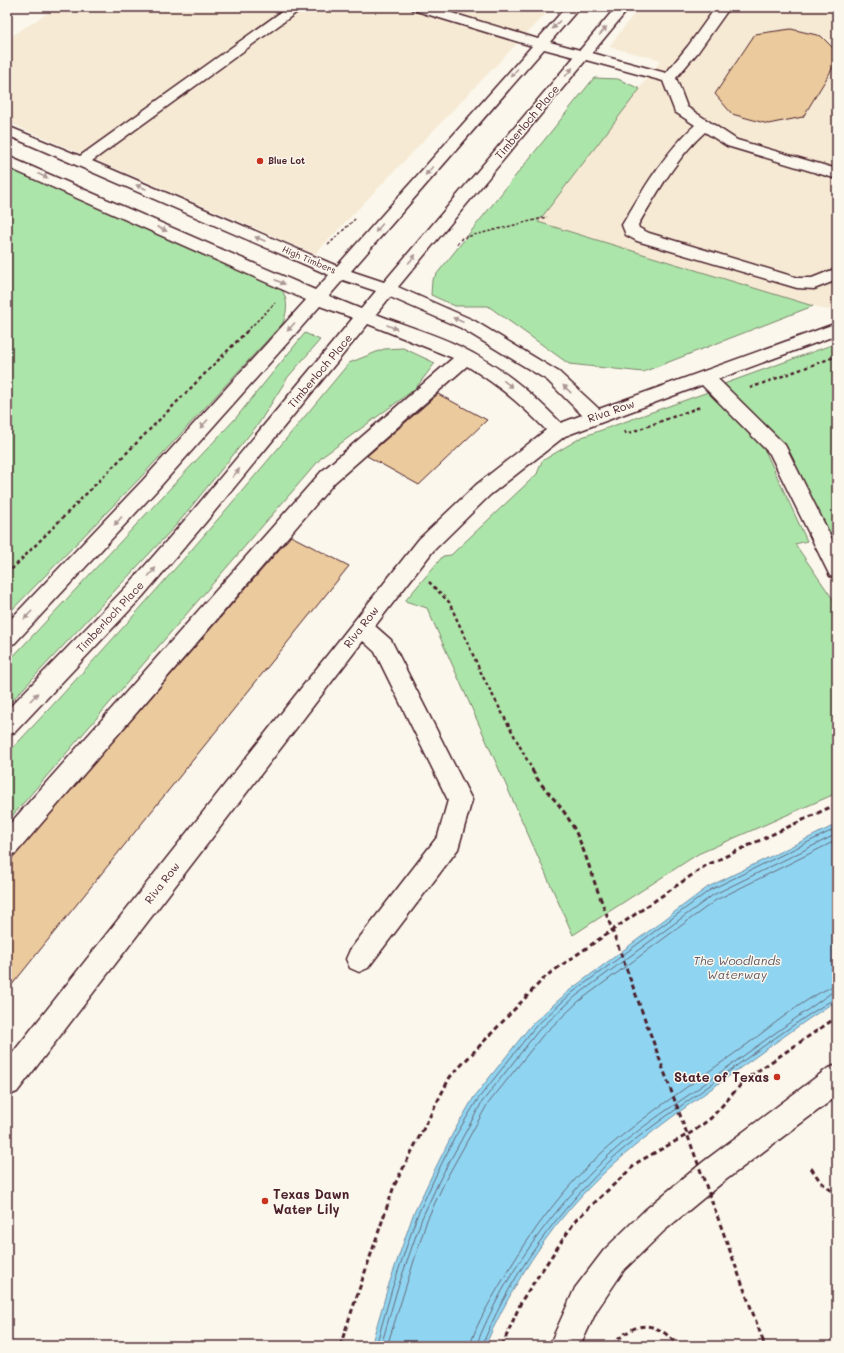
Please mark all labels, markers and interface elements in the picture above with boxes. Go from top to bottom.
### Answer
one-way arrow [551,20,561,30]
one-way arrow [599,25,607,36]
one-way arrow [565,66,574,77]
one-way arrow [509,68,519,78]
street label: Timberloch Place [491,81,562,162]
place label: Blue Lot [268,155,305,166]
marker: Blue Lot [255,156,265,166]
one-way arrow [424,166,433,176]
one-way arrow [37,174,49,180]
one-way arrow [134,184,146,190]
one-way arrow [374,223,383,233]
one-way arrow [156,226,167,232]
one-way arrow [254,235,266,242]
street label: High Timbers [281,243,338,276]
one-way arrow [407,254,416,264]
one-way arrow [275,279,287,285]
one-way arrow [452,317,463,323]
one-way arrow [286,321,295,332]
one-way arrow [386,324,398,331]
street label: Timberloch Place [284,330,355,411]
one-way arrow [503,380,513,388]
one-way arrow [562,385,572,394]
street label: Riva Row [585,396,636,426]
one-way arrow [200,419,209,429]
one-way arrow [232,468,241,478]
one-way arrow [113,516,122,526]
one-way arrow [147,567,156,577]
street label: Timberloch Place [73,578,147,656]
street label: Riva Row [340,603,382,651]
one-way arrow [23,610,33,620]
one-way arrow [29,692,39,702]
street label: Riva Row [141,859,183,907]
water label: The Woodlands Waterway [693,952,781,982]
place label: State of Texas [674,1068,769,1085]
marker: State of Texas [772,1072,782,1082]
place label: Texas Dawn Water Lily [273,1185,349,1218]
marker: Texas Dawn Water Lily [260,1196,270,1206]

